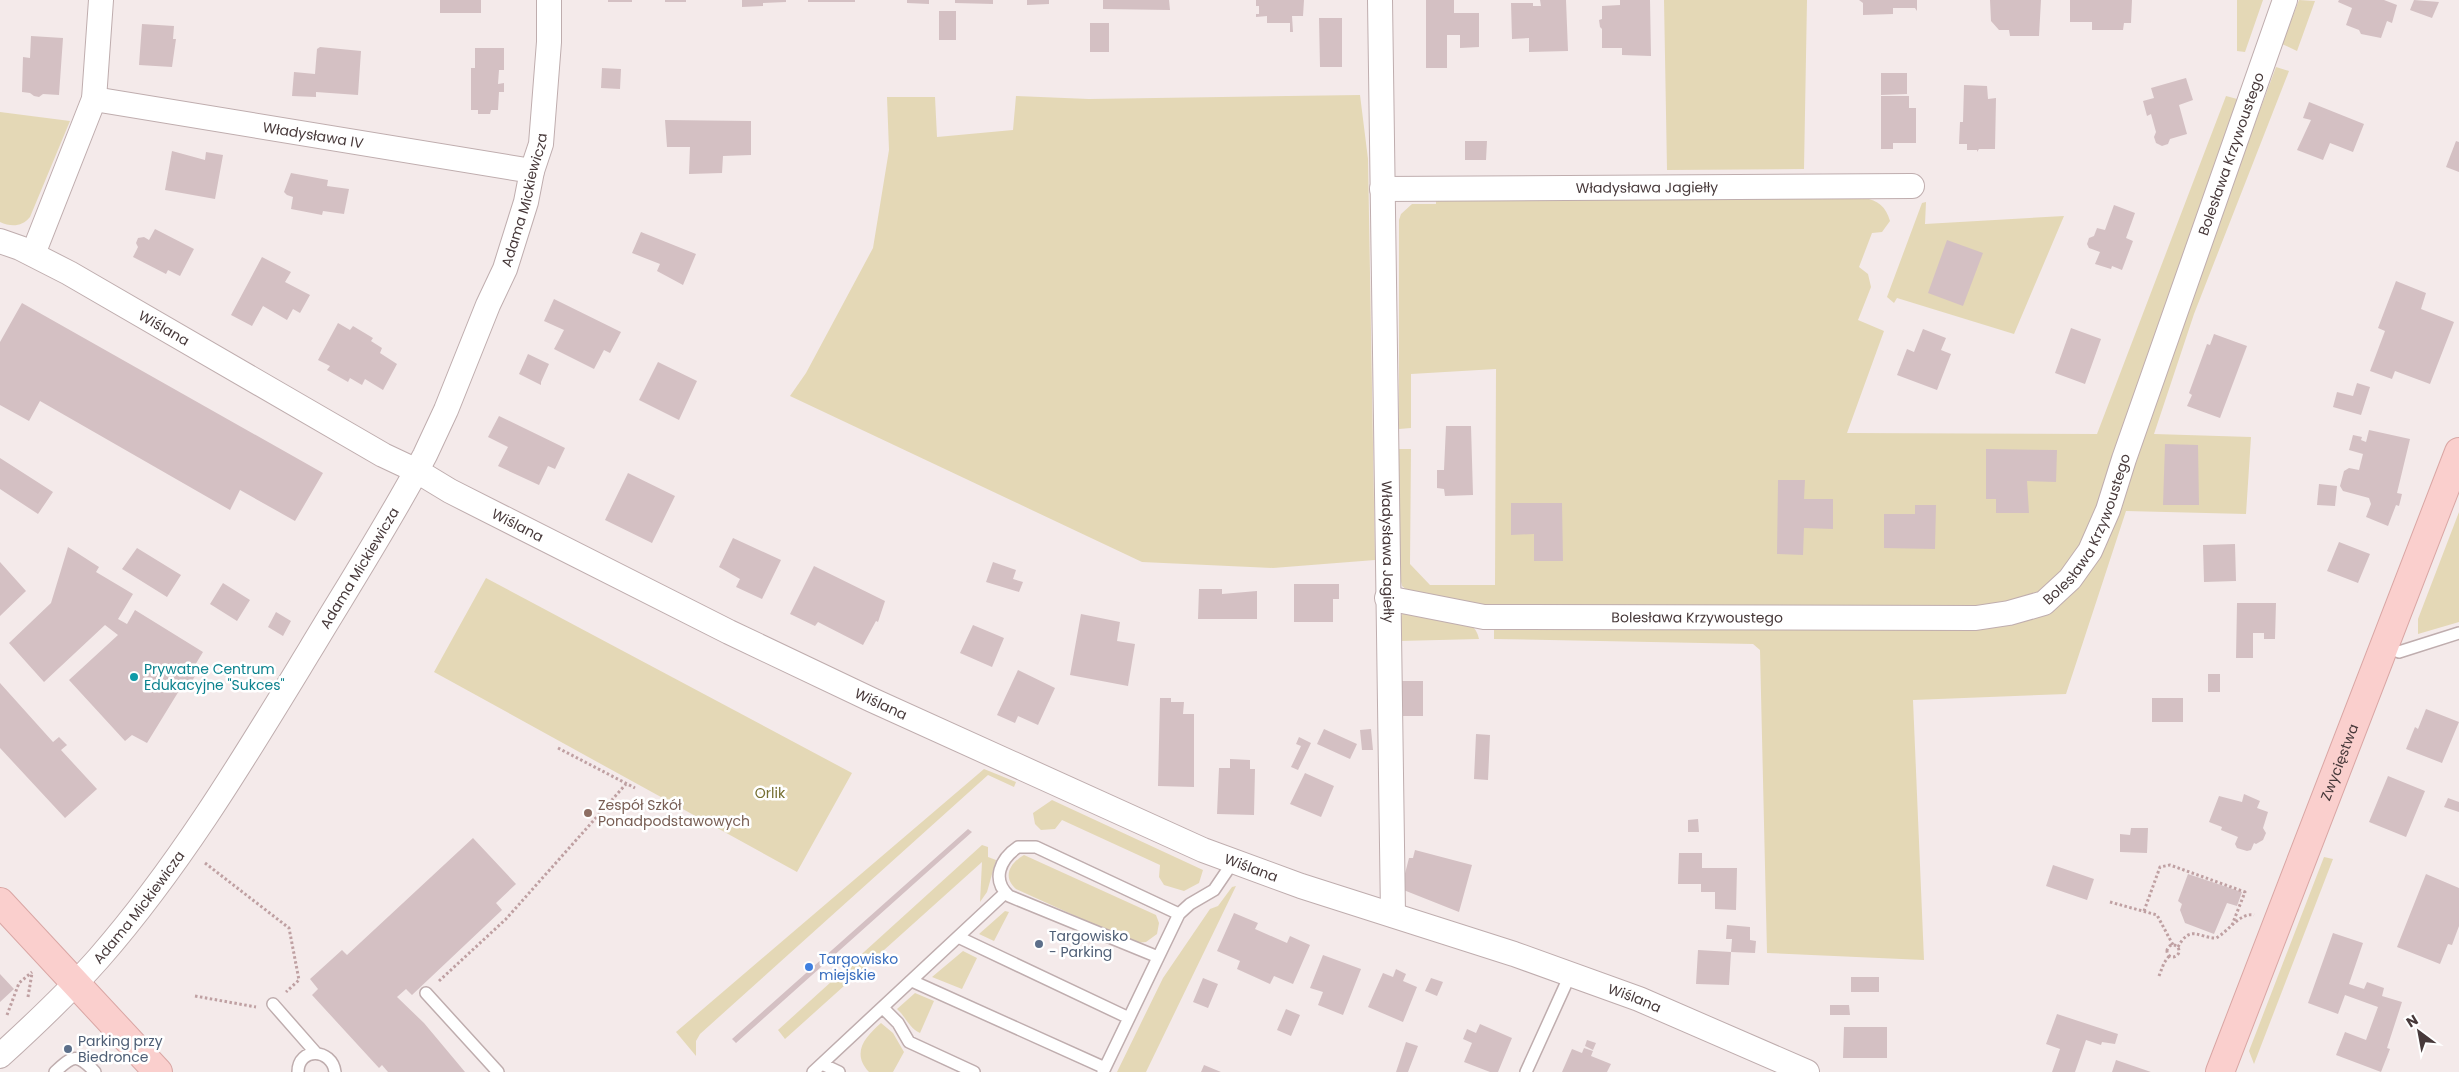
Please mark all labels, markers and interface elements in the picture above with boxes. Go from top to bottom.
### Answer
street label: Bolesława Krzywoustego [2193,70,2269,238]
street label: Władysława IV [261,117,366,153]
street label: Adama Mickiewicza [496,132,552,270]
street label: Władysława Jagiełły [1576,177,1718,198]
street label: Wiślana [135,305,193,351]
street label: Bolesława Krzywoustego [2038,451,2135,609]
street label: Władysława Jagiełły [1377,481,1399,623]
street label: Adama Mickiewicza [315,503,404,633]
street label: Wiślana [488,504,547,547]
street label: Bolesława Krzywoustego [1611,607,1783,628]
place label: Prywatne Centrum Edukacyjne "Sukces" [144,659,285,695]
marker: Prywatne Centrum Edukacyjne "Sukces" [128,671,140,683]
street label: Wiślana [851,683,910,725]
street label: Zwycięstwa [2316,721,2363,804]
park label: Orlik [755,783,786,803]
place label: Zespół Szkół Ponadpodstawowych [598,795,750,831]
marker: Zespół Szkół Ponadpodstawowych [582,807,594,819]
street label: Adama Mickiewicza [88,846,189,968]
street label: Wiślana [1222,849,1281,887]
place label: Targowisko - Parking [1049,926,1128,962]
marker: Targowisko - Parking [1033,938,1045,950]
place label: Targowisko miejskie [819,949,898,985]
marker: Targowisko miejskie [803,961,815,973]
street label: Wiślana [1605,979,1664,1017]
north arrow [2394,1007,2444,1057]
text: N [2402,1010,2422,1032]
place label: Parking przy Biedronce [78,1031,163,1067]
marker: Parking przy Biedronce [62,1043,74,1055]

